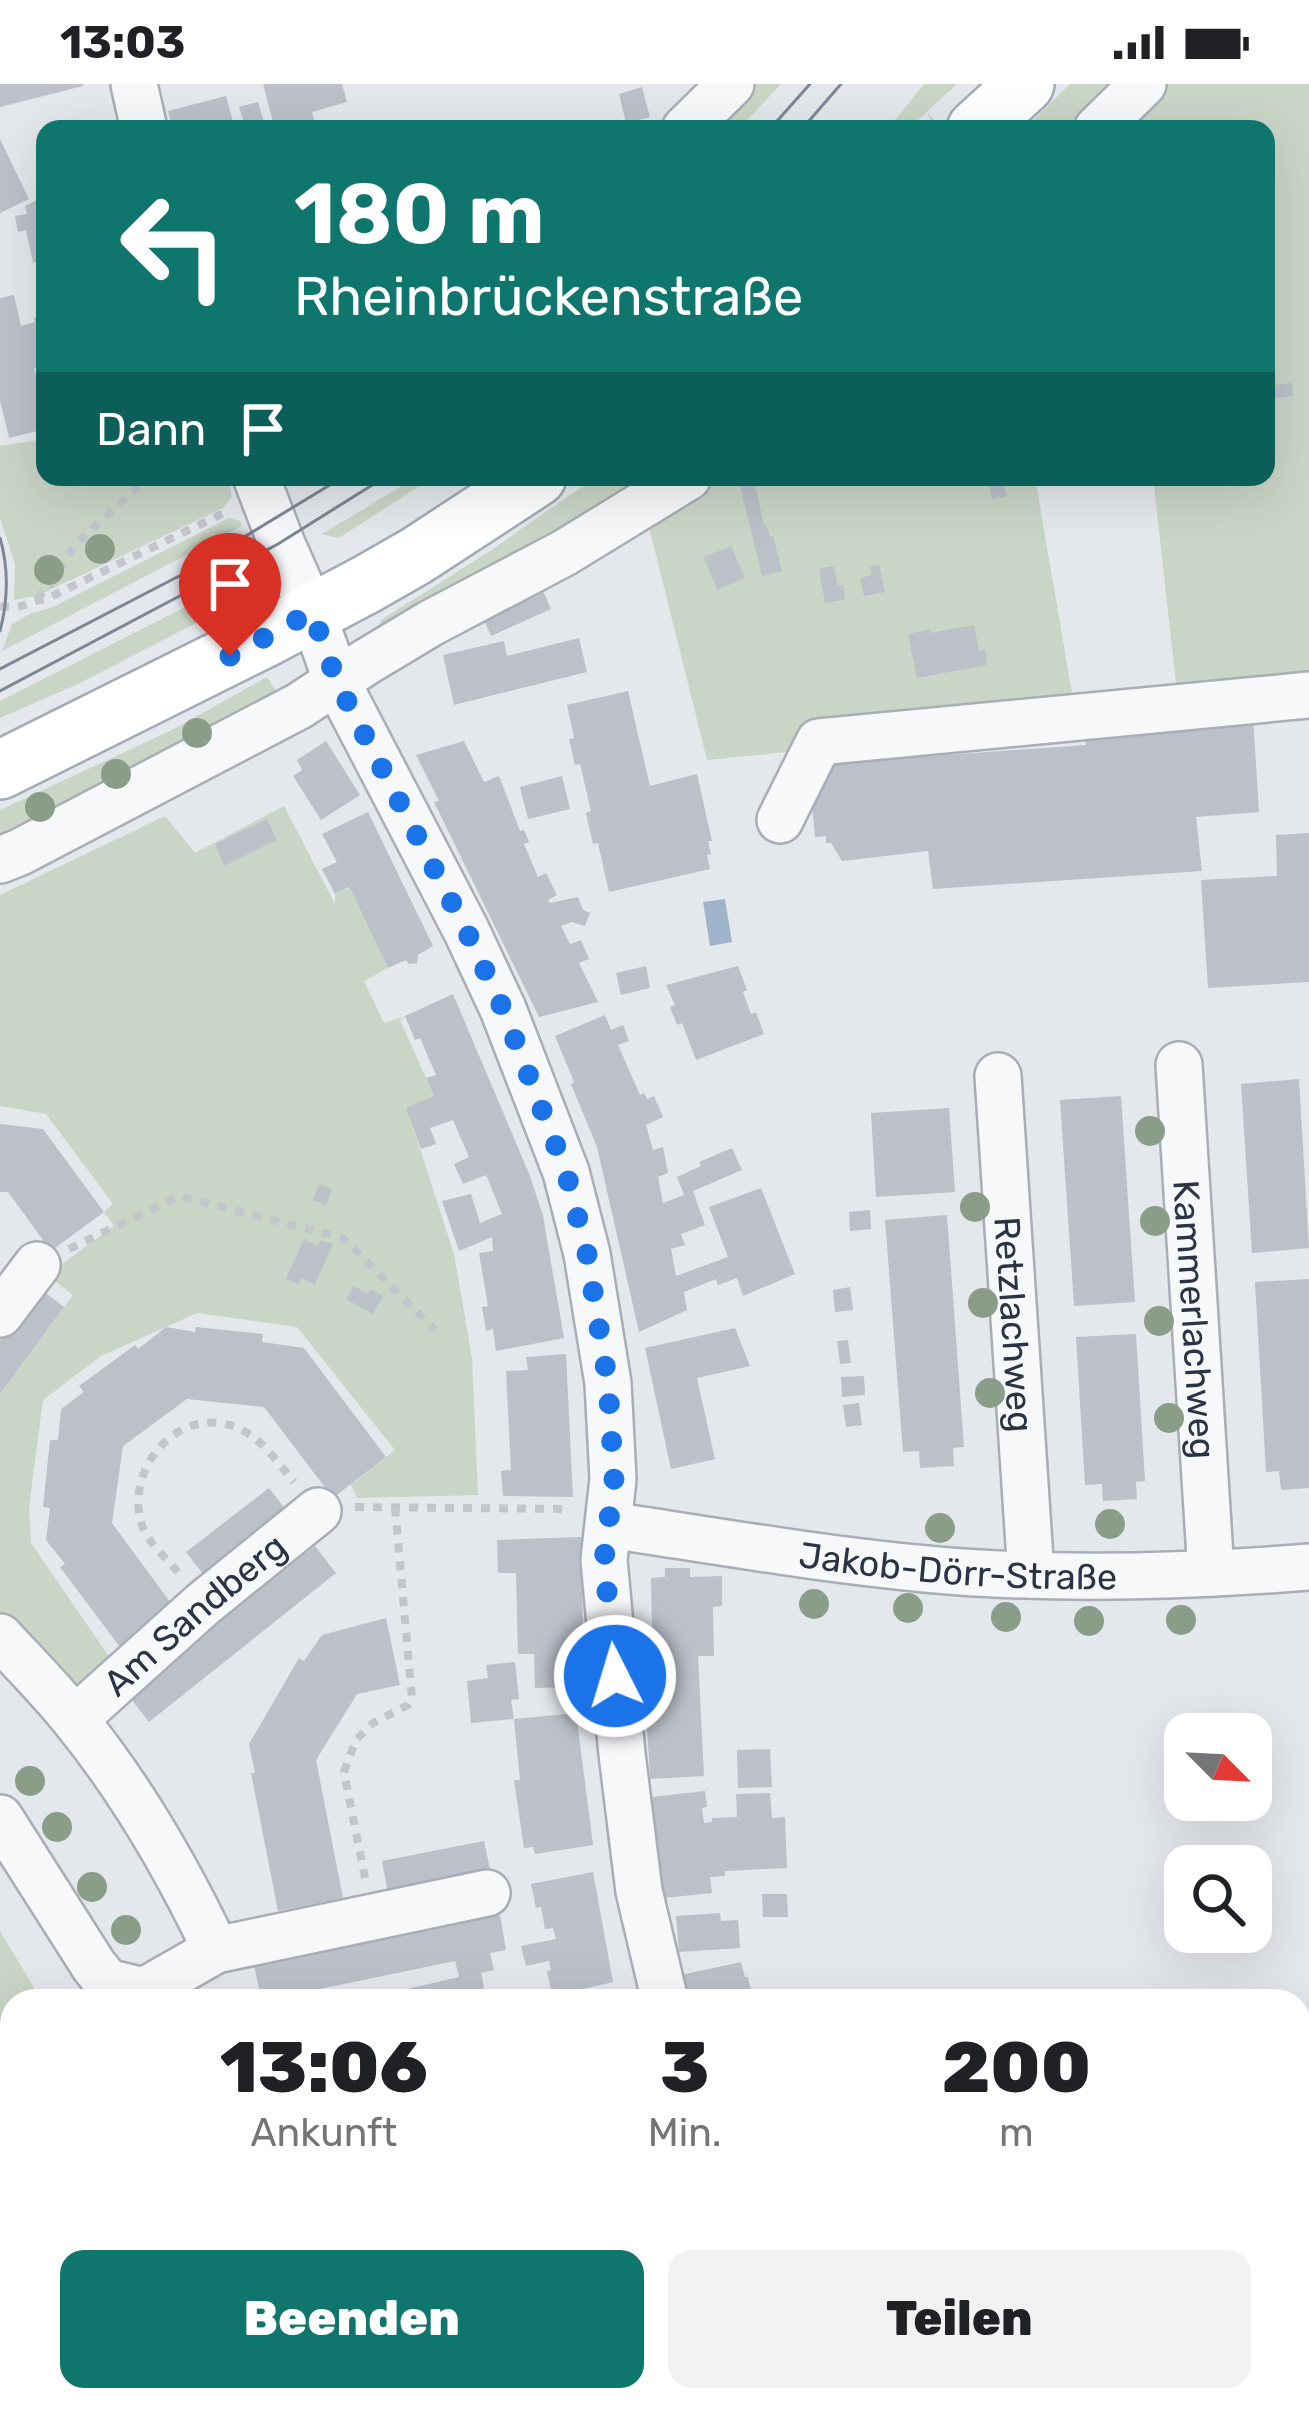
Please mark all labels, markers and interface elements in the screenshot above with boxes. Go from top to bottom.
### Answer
text: 13:03 [60,16,185,69]
text: 180 m [294,164,545,264]
icon: left [96,168,252,324]
text: Rheinbrückenstraße [294,265,803,329]
icon: arrive [230,396,296,462]
text: Dann [96,403,206,456]
pin [179,533,281,656]
icon: arrive [197,551,263,617]
street label: Kammerlachweg [1165,1179,1225,1460]
street label: Retzlachweg [986,1215,1043,1434]
street label: Am Sandberg [95,1524,295,1705]
street label: Jakob-Dörr-Straße [796,1532,1117,1598]
position arrow [552,1613,678,1739]
north arrow [1164,1713,1272,1821]
map controls [1164,1713,1272,1953]
button: search [1164,1845,1272,1953]
text: 13:06 [220,2025,428,2110]
text: 3 [660,2025,709,2110]
text: 200 [942,2025,1091,2110]
text: Ankunft [250,2110,397,2156]
text: Min. [648,2110,722,2156]
text: m [999,2110,1034,2156]
button: Beenden [60,2250,644,2388]
button: Teilen [668,2250,1251,2388]

